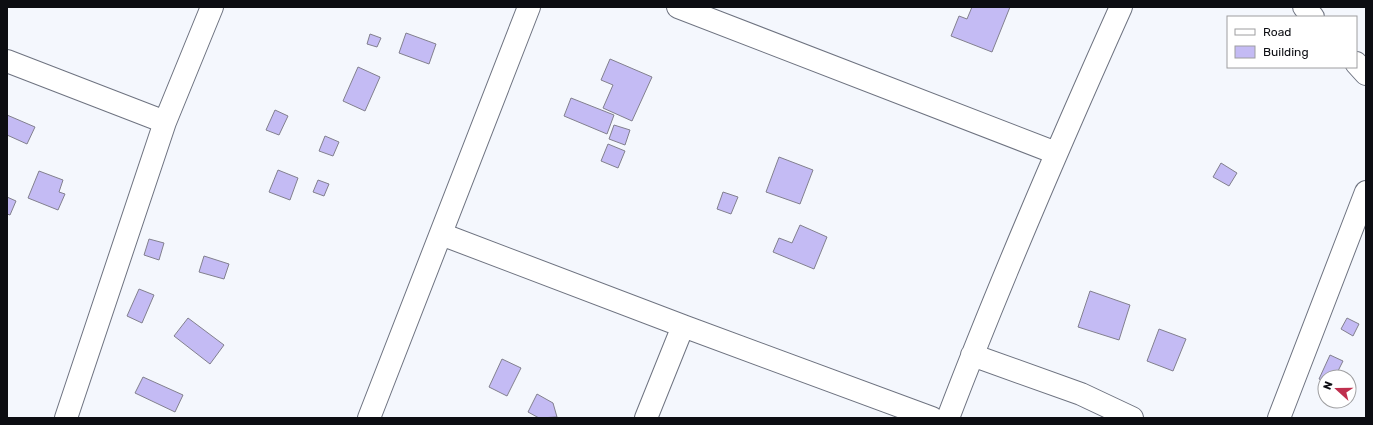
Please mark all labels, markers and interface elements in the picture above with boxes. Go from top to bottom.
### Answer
legend [1227,16,1357,68]
text: Road [1263,25,1291,39]
text: Building [1263,45,1309,59]
north arrow [1317,369,1357,409]
text: N [1321,379,1336,392]

